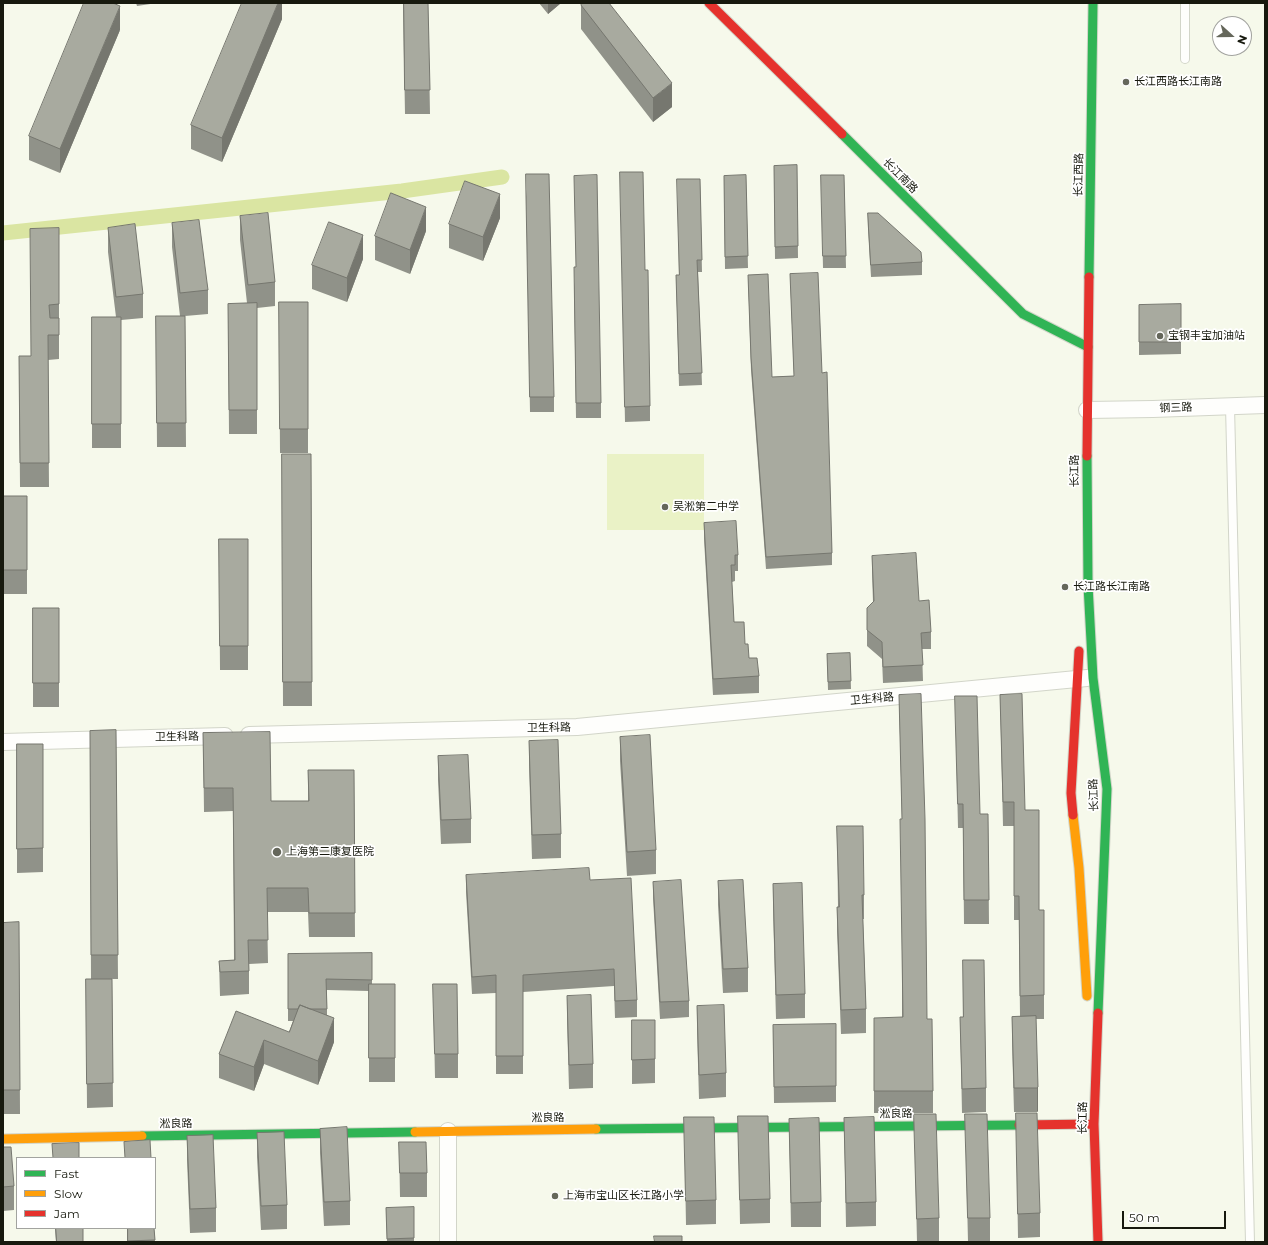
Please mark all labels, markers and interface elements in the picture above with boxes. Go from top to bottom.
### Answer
north arrow [1212,16,1252,56]
text: N [1234,33,1250,47]
place label: 长江西路长江南路 [1134,75,1222,89]
marker: 长江西路长江南路 [1121,77,1131,87]
street label: 长江西路 [1072,153,1086,197]
street label: 长江南路 [880,156,920,196]
place label: 宝钢丰宝加油站 [1168,329,1245,343]
marker: 宝钢丰宝加油站 [1155,331,1165,341]
street label: 钢三路 [1159,401,1193,415]
street label: 长江路 [1068,455,1082,487]
place label: 吴淞第二中学 [673,500,739,514]
marker: 吴淞第二中学 [660,502,670,512]
place label: 长江路长江南路 [1073,580,1150,594]
marker: 长江路长江南路 [1060,582,1070,592]
street label: 卫生科路 [850,691,894,707]
street label: 卫生科路 [527,721,571,735]
street label: 卫生科路 [155,730,199,744]
street label: 长江路 [1087,778,1101,812]
place label: 上海第二康复医院 [286,845,374,859]
marker: 上海第二康复医院 [271,846,283,858]
street label: 长江路 [1076,1101,1090,1135]
street label: 淞良路 [879,1107,913,1121]
street label: 淞良路 [531,1111,565,1125]
street label: 淞良路 [159,1117,193,1131]
legend [16,1157,156,1229]
text: Fast [54,1166,79,1181]
text: Slow [54,1186,83,1201]
place label: 上海市宝山区长江路小学 [563,1189,684,1203]
marker: 上海市宝山区长江路小学 [550,1191,560,1201]
scale bar [1124,1203,1228,1229]
text: Jam [54,1206,80,1221]
text: 50 m [1129,1210,1160,1225]

